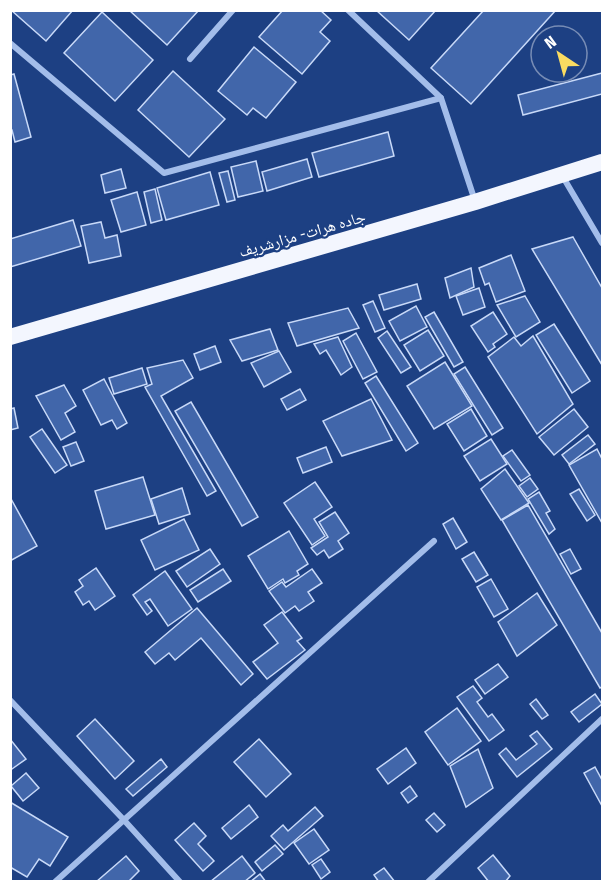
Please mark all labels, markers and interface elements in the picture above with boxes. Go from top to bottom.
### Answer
north arrow [529,24,589,84]
text: N [541,32,560,53]
street label: جاده هرات- مزارشریف [236,207,368,261]

